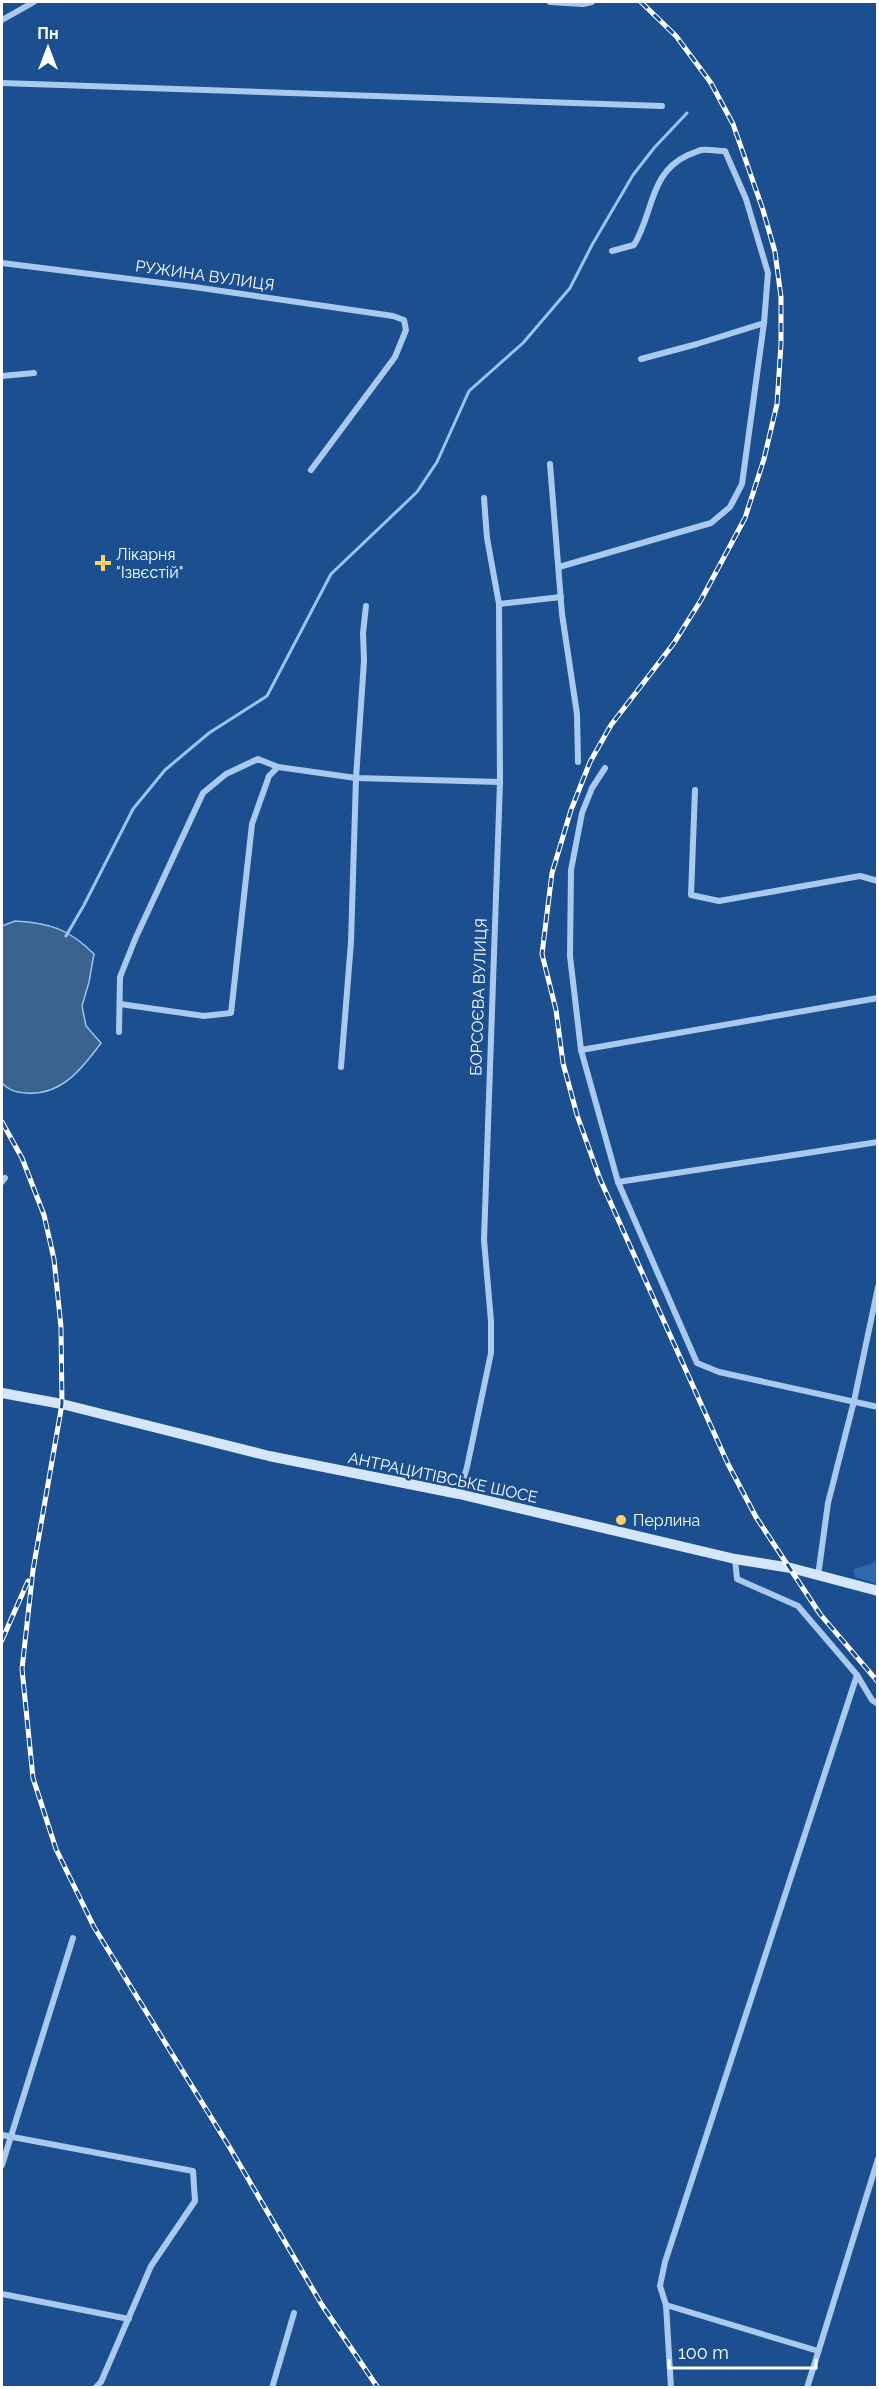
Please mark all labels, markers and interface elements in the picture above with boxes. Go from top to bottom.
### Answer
north arrow [18,18,78,78]
text: Пн [37,24,59,43]
street label: РУЖИНА ВУЛИЦЯ [134,256,276,295]
place label: Лікарня "Ізвєстій" [116,545,184,582]
marker: Лікарня "Ізвєстій" [94,554,112,572]
street label: БОРСОЄВА ВУЛИЦЯ [466,918,491,1076]
street label: АНТРАЦИТІВСЬКЕ ШОСЕ [346,1448,540,1507]
place label: Перлина [633,1511,700,1530]
marker: Перлина [614,1513,628,1527]
scale bar [669,2332,816,2370]
text: 100 m [678,2342,729,2363]

